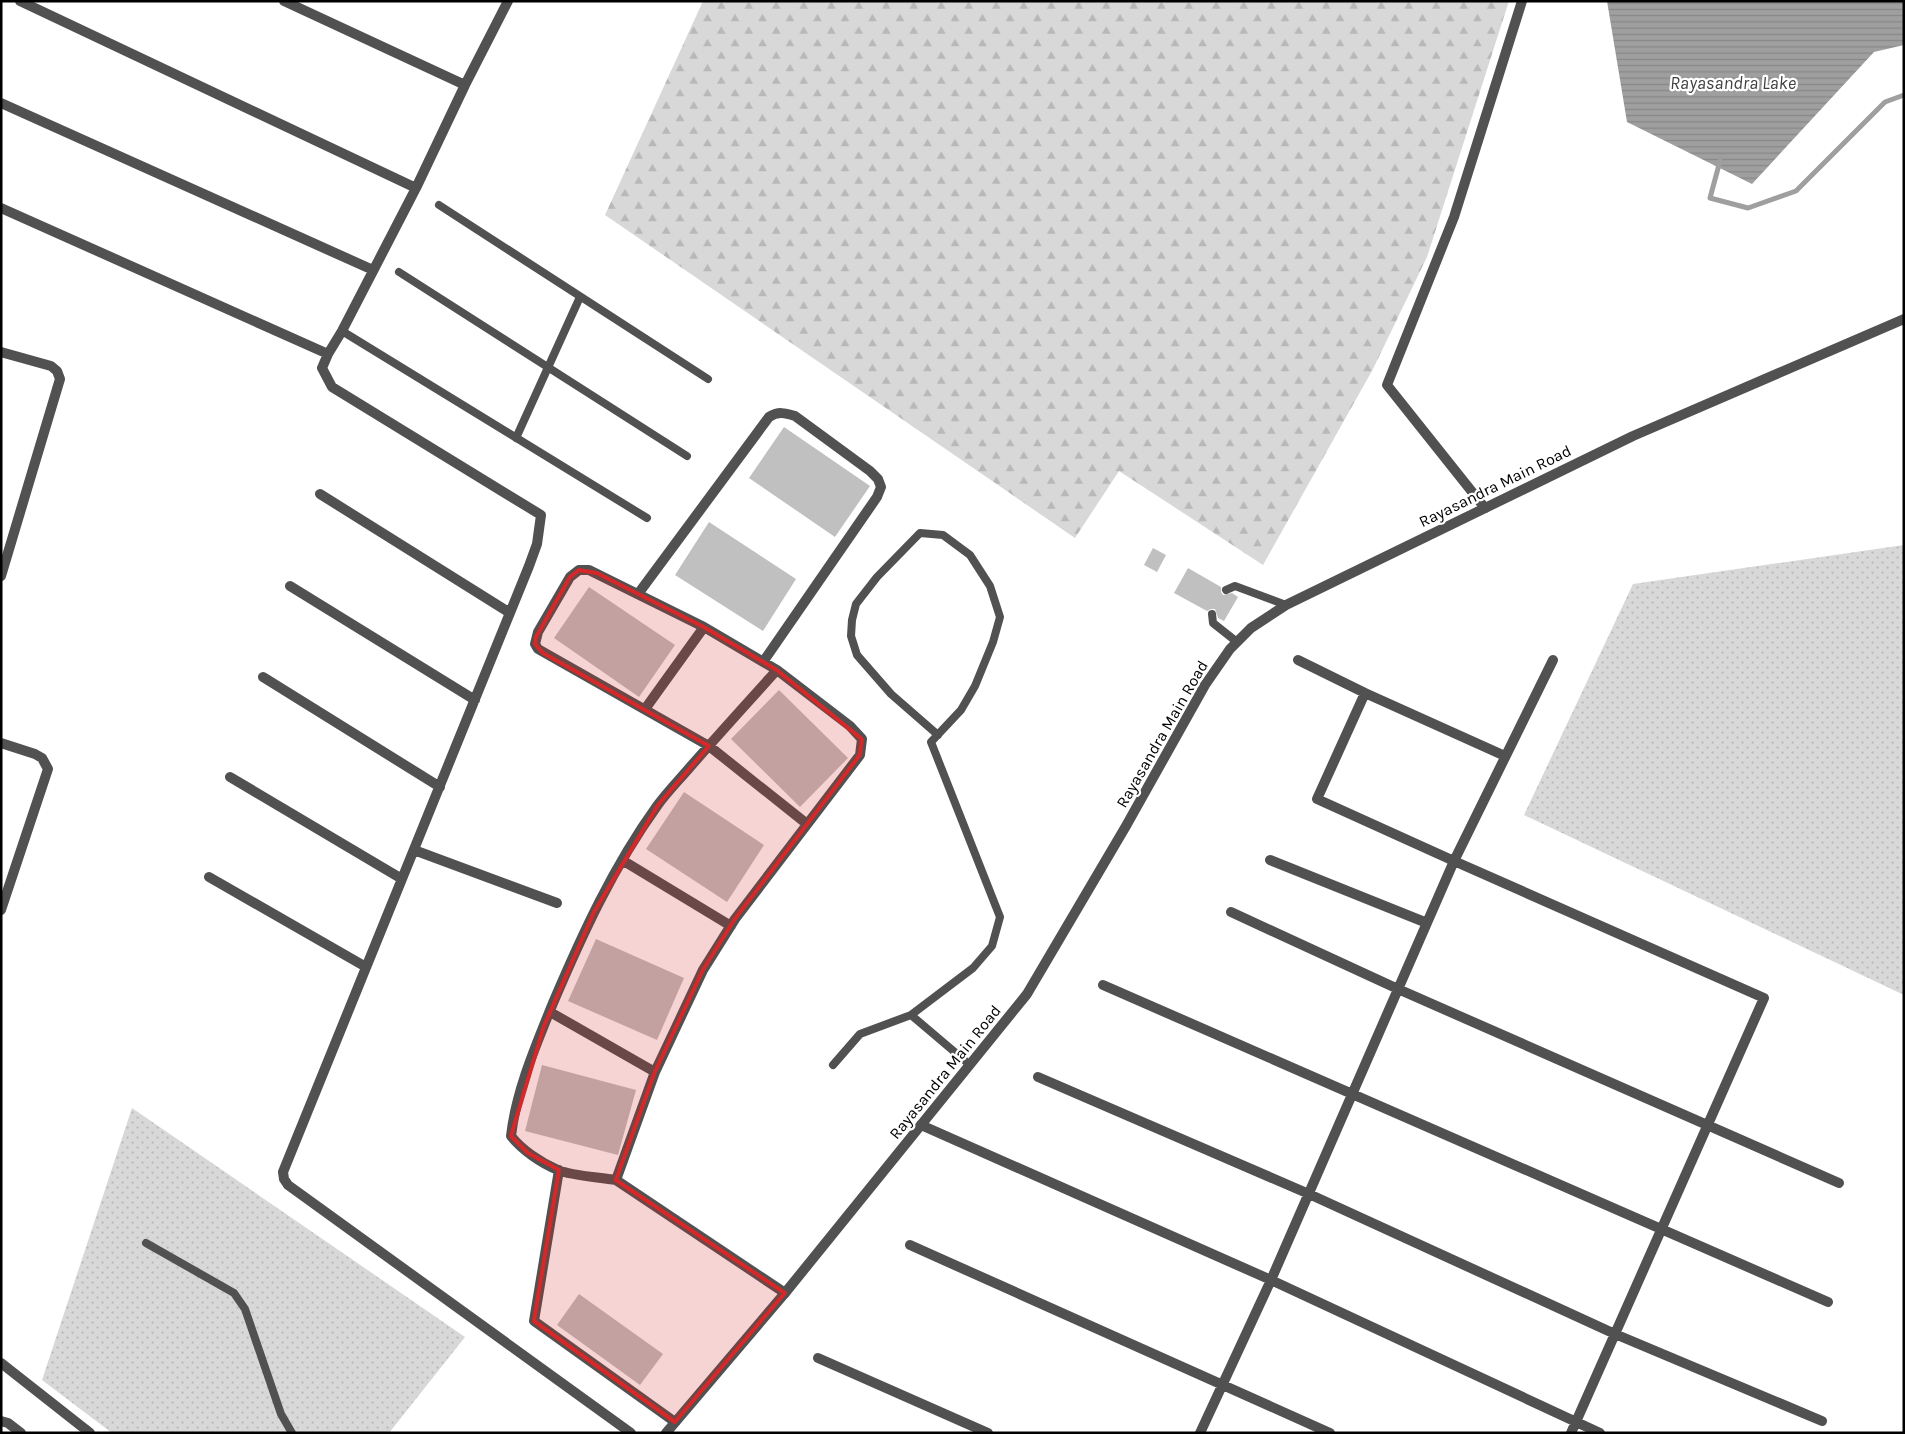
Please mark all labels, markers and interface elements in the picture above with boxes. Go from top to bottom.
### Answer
water label: Rayasandra Lake [1670,72,1796,94]
street label: Rayasandra Main Road [1416,441,1574,531]
street label: Rayasandra Main Road [1112,657,1212,811]
street label: Rayasandra Main Road [885,1001,1005,1143]

